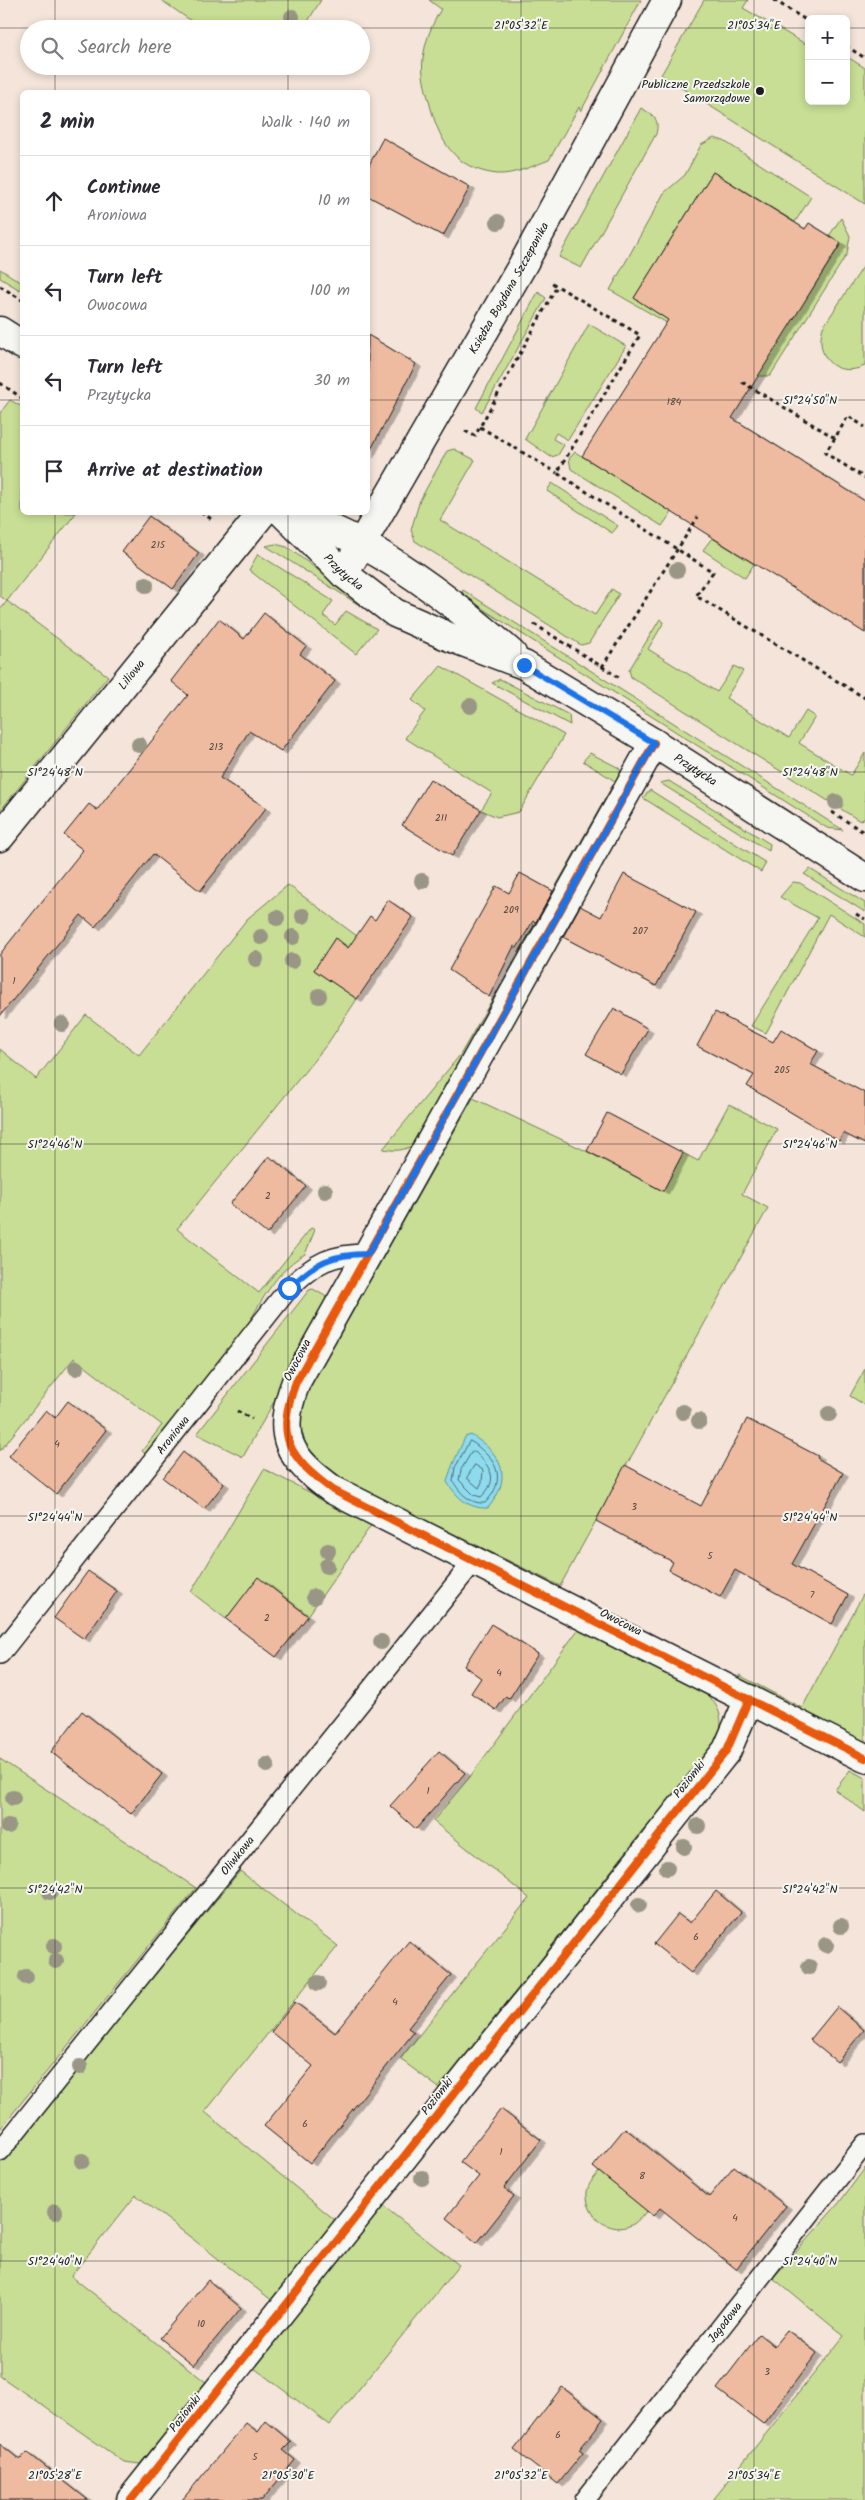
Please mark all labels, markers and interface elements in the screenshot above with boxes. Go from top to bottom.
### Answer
map controls [805,15,850,105]
button: + [805,15,850,60]
text: 21°05'32"E [494,16,549,35]
text: 21°05'34"E [727,16,782,35]
search box [20,20,370,75]
text: Search here [78,33,172,63]
icon: search [38,34,66,62]
button: − [805,60,850,105]
place label: Publiczne Przedszkole Samorządowe [641,75,751,108]
marker: Publiczne Przedszkole Samorządowe [754,85,766,97]
text: 2 min [40,106,95,139]
text: Walk · 140 m [261,110,350,135]
text: Continue [87,173,160,203]
icon: ahead [40,187,68,215]
text: 10 m [318,188,350,213]
text: Aroniowa [87,203,147,228]
street label: Księdza Bogdana Szczepanika [464,219,554,358]
text: Turn left [87,263,162,293]
icon: left [40,277,68,305]
text: 100 m [310,278,350,303]
text: Owocowa [87,293,147,318]
text: Turn left [87,353,162,383]
icon: left [40,367,68,395]
text: 30 m [314,368,350,393]
text: Przytycka [87,383,151,408]
text: 51°24'50"N [783,391,837,410]
house number: 184 [667,394,682,410]
text: Arrive at destination [87,456,263,486]
icon: arrive [40,457,68,485]
house number: 215 [151,537,166,553]
street label: Przytycka [319,549,368,596]
route end [513,654,536,677]
street label: Liliowa [114,655,150,694]
house number: 213 [209,739,224,755]
street label: Przytycka [670,749,721,791]
text: 51°24'48"N [27,763,83,782]
text: 51°24'48"N [782,763,838,782]
house number: 211 [435,810,447,826]
house number: 209 [503,902,519,918]
house number: 207 [632,923,648,939]
house number: 1 [12,973,16,989]
house number: 205 [774,1062,791,1078]
text: 51°24'46"N [28,1135,82,1154]
text: 51°24'46"N [783,1135,837,1154]
house number: 2 [265,1188,271,1204]
route start [278,1277,301,1300]
street label: Owocowa [278,1335,317,1385]
street label: Aroniowa [152,1411,195,1459]
house number: 4 [54,1436,60,1452]
house number: 3 [631,1499,637,1515]
text: 51°24'44"N [28,1508,82,1527]
text: 51°24'44"N [783,1508,837,1527]
house number: 5 [707,1548,713,1564]
house number: 7 [810,1587,815,1603]
street label: Owocowa [596,1604,646,1641]
house number: 2 [264,1610,270,1626]
house number: 4 [496,1665,502,1681]
street label: Poziomki [668,1755,711,1802]
house number: 1 [426,1783,430,1799]
street label: Oliwkowa [216,1832,260,1880]
text: 51°24'42"N [27,1880,83,1899]
text: 51°24'42"N [782,1880,838,1899]
house number: 6 [693,1929,699,1945]
house number: 4 [392,1994,398,2010]
street label: Poziomki [416,2072,459,2119]
house number: 6 [302,2116,308,2132]
house number: 1 [499,2144,503,2160]
house number: 8 [639,2168,646,2184]
house number: 4 [732,2210,738,2226]
text: 51°24'40"N [28,2252,82,2271]
text: 51°24'40"N [783,2252,837,2271]
street label: Jagodowa [703,2298,747,2347]
house number: 10 [197,2316,205,2332]
house number: 3 [764,2364,770,2380]
street label: Poziomki [164,2389,207,2436]
house number: 6 [555,2427,561,2443]
house number: 5 [252,2449,258,2465]
text: 21°05'28"E [28,2466,83,2485]
text: 21°05'30"E [262,2466,315,2485]
text: 21°05'32"E [494,2466,549,2485]
text: 21°05'34"E [727,2466,782,2485]

